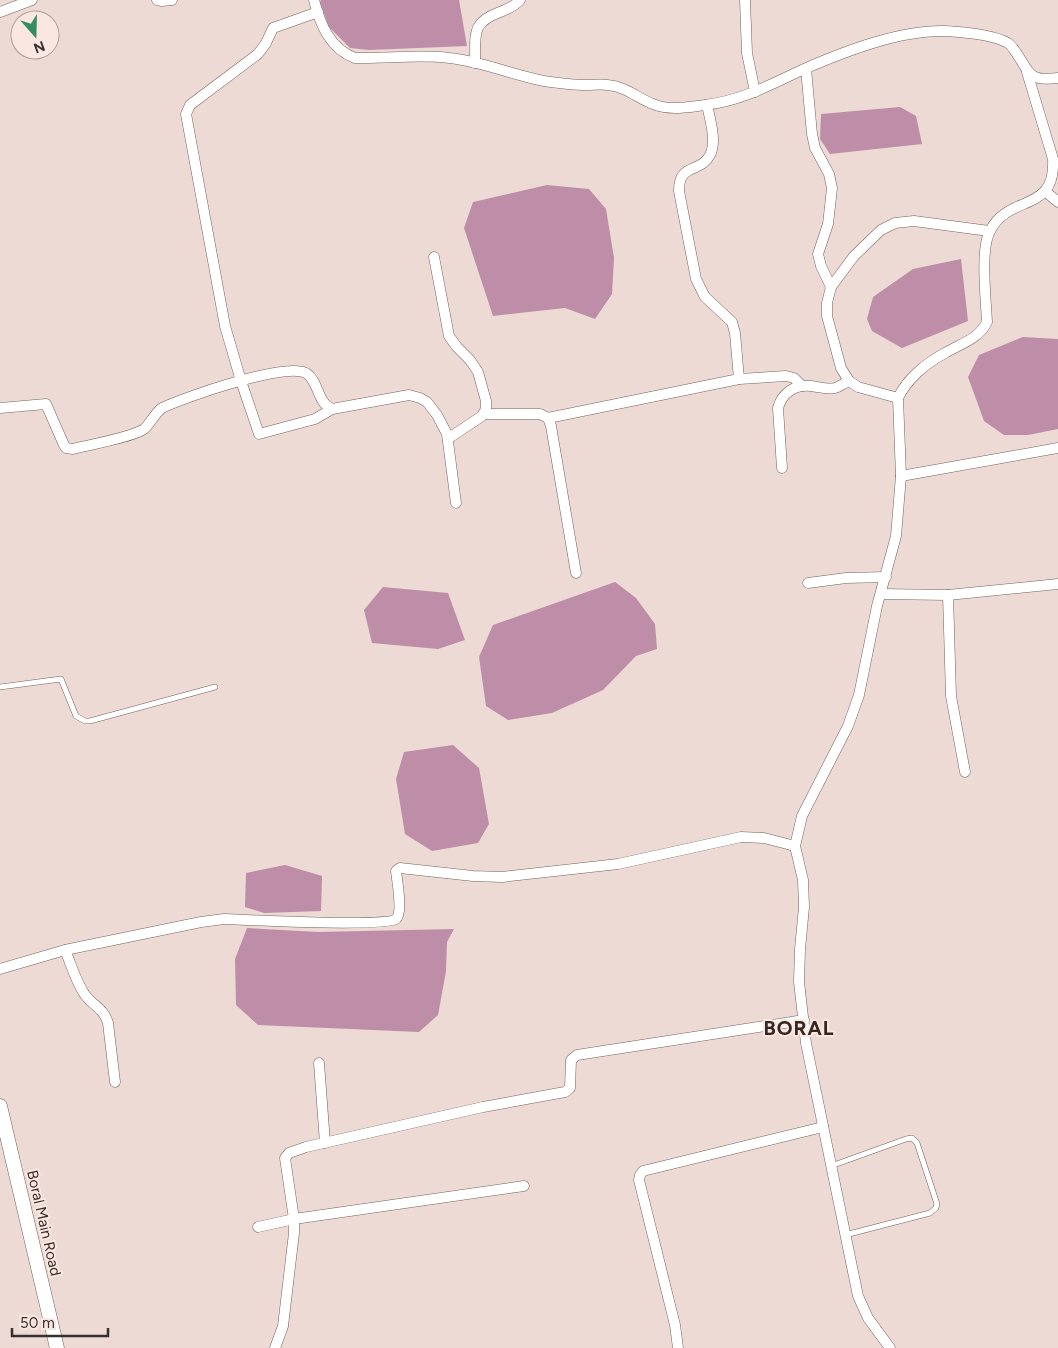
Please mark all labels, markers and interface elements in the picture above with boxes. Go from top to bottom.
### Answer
north arrow [10,10,60,60]
text: N [31,37,47,57]
district label: BORAL [763,1016,835,1040]
street label: Boral Main Road [23,1168,65,1278]
scale bar [12,1306,109,1338]
text: 50 m [20,1314,55,1332]

